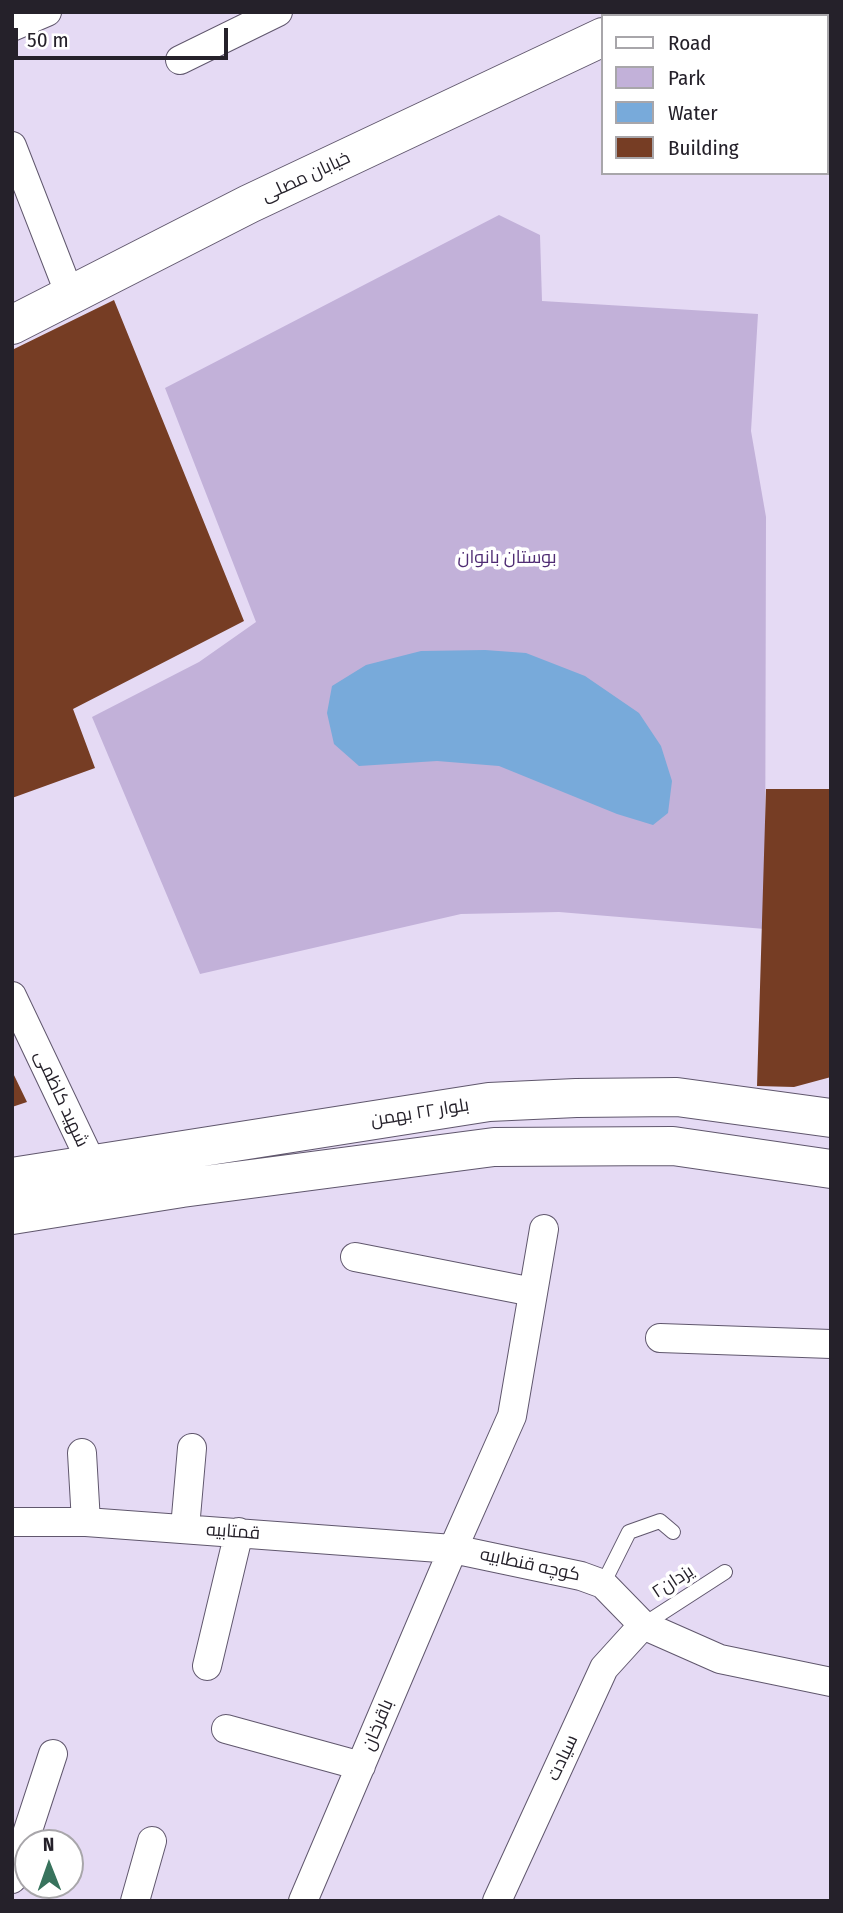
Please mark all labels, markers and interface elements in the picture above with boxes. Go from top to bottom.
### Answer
scale bar [18,14,231,58]
legend [602,14,829,175]
text: 50 m [27,27,69,53]
text: Road [668,30,712,56]
text: Park [668,65,705,91]
text: Water [668,100,718,126]
text: Building [668,135,739,161]
street label: خیابان مصلی [258,147,354,207]
park label: بوستان بانوان [457,547,557,569]
street label: شهید کاظمی [29,1047,93,1151]
street label: بلوار ۲۲ بهمن [369,1095,471,1131]
street label: قمتابیه [205,1519,261,1545]
street label: کوچه قنطابیه [478,1544,582,1586]
street label: یزدان۲ [648,1561,698,1603]
street label: باقرخان [358,1696,398,1754]
street label: سیادت [543,1732,583,1784]
north arrow [14,1829,84,1899]
text: N [43,1833,55,1856]

